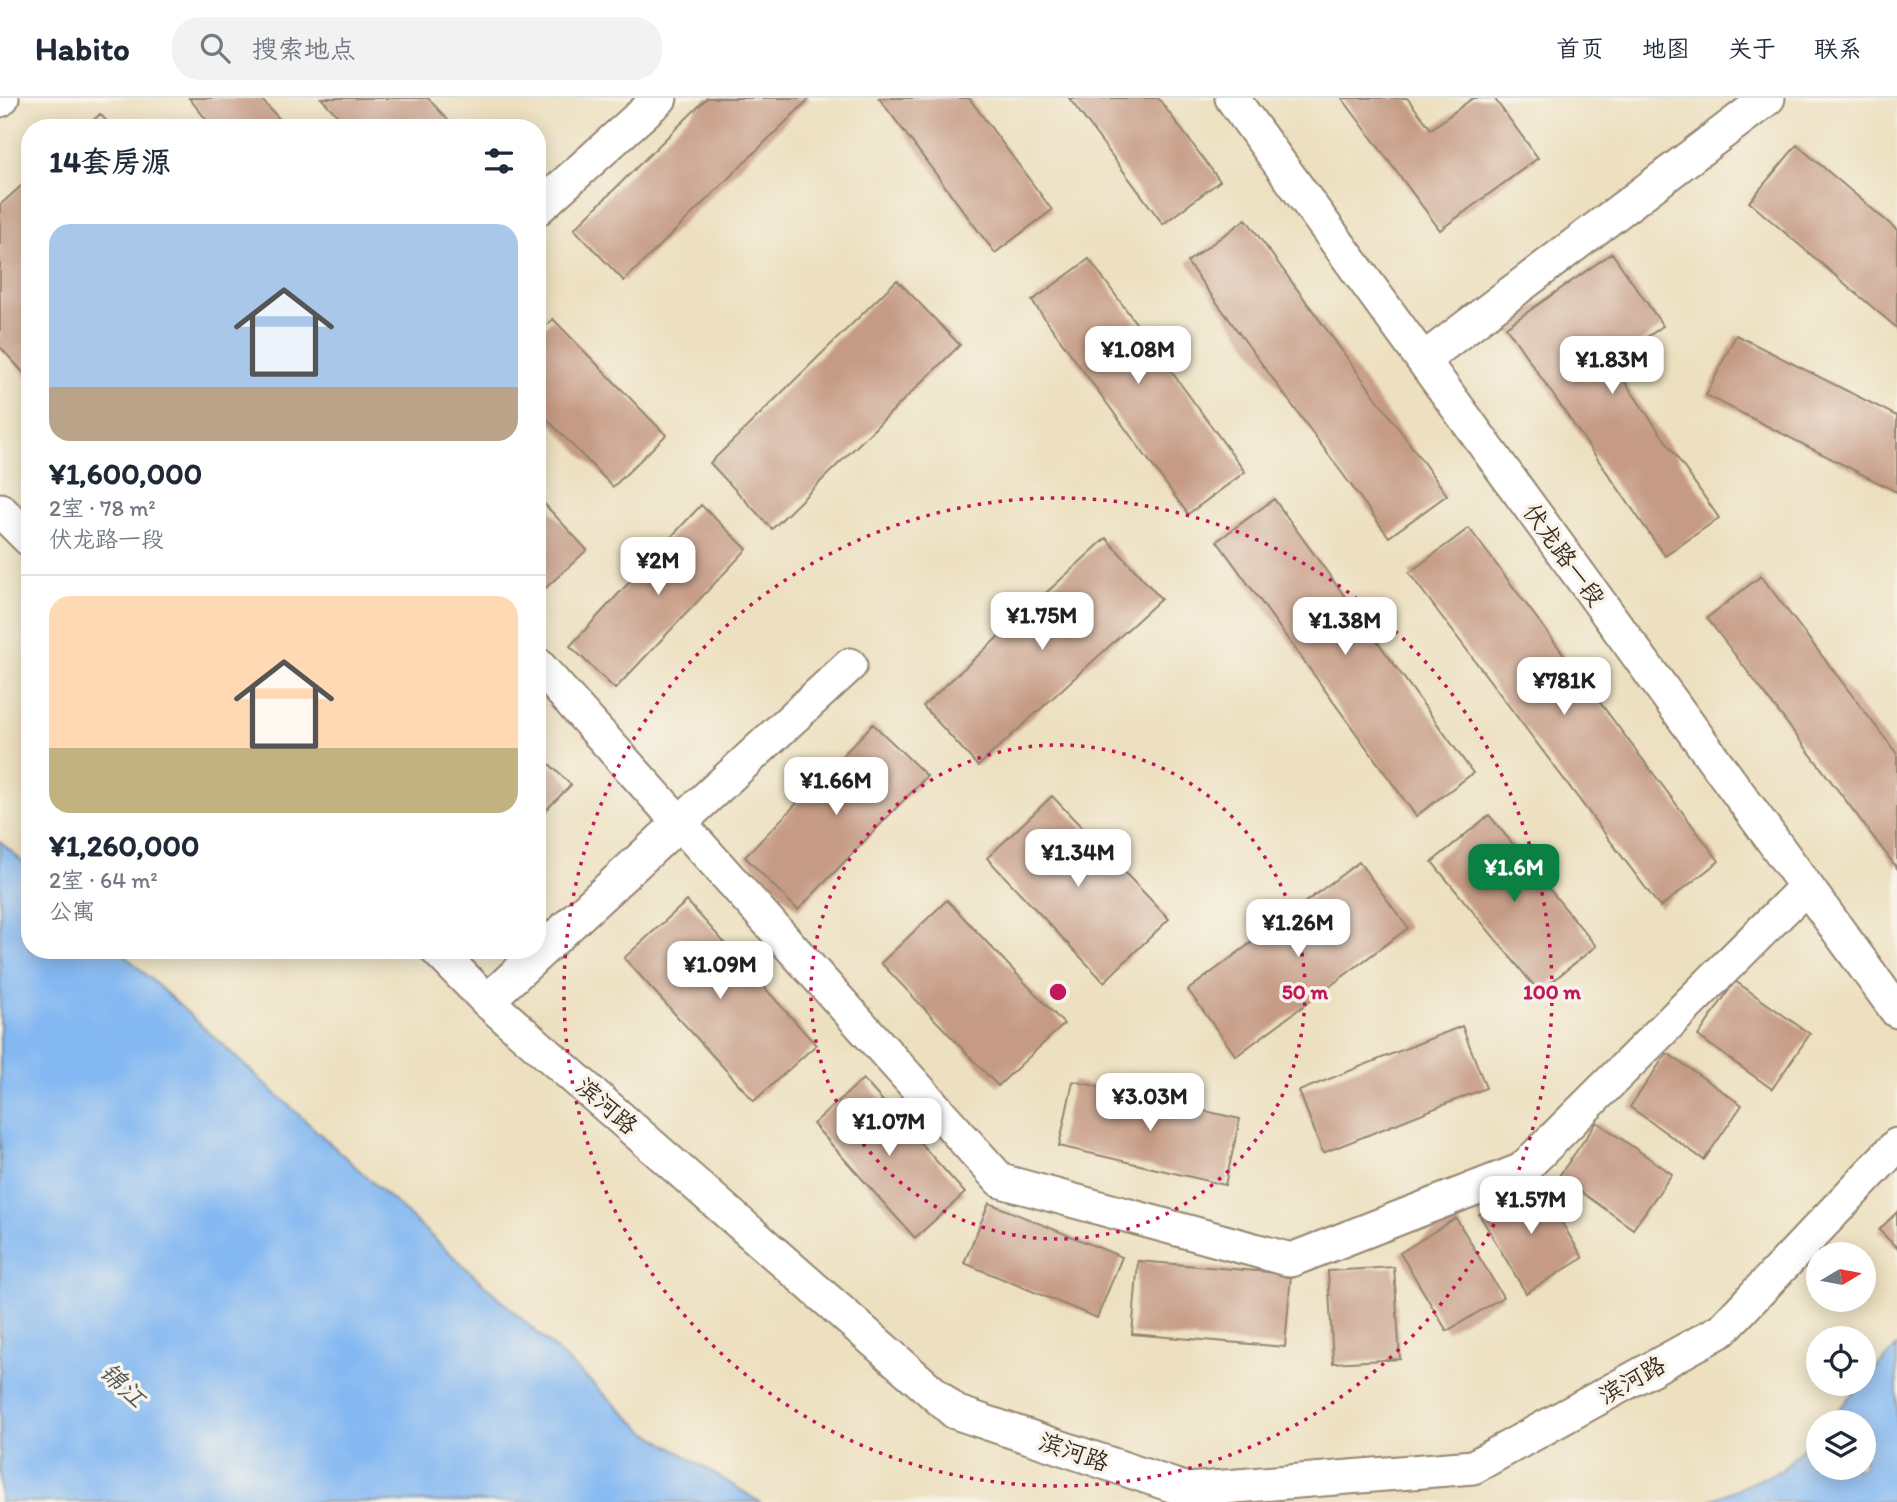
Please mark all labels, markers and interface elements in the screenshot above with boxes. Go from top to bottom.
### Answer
search box [172,17,662,80]
text: Habito [35,29,130,68]
icon: search [196,29,234,67]
text: 搜索地点 [252,33,356,65]
text: 首页 [1556,34,1604,63]
text: 地图 [1642,34,1690,63]
text: 关于 [1728,34,1776,63]
text: 联系 [1814,34,1862,63]
icon: filters [480,142,518,180]
text: 14套房源 [49,143,171,180]
icon: home [221,269,347,395]
pin: ¥1.08M [1081,327,1195,386]
text: ¥1.08M [1101,335,1175,363]
pin: ¥1.83M [1555,336,1669,396]
text: ¥1.83M [1576,345,1648,373]
text: ¥1,600,000 [49,455,202,492]
text: 2室 · 78 m² [49,494,156,522]
street label: 伏龙路一段 [1517,498,1611,612]
text: 伏龙路一段 [49,525,164,553]
pin: ¥2M [624,538,692,597]
text: ¥2M [636,546,680,574]
pin: ¥1.75M [985,592,1099,652]
pin: ¥1.38M [1288,598,1402,657]
text: ¥1.75M [1007,601,1077,629]
text: ¥1.38M [1309,606,1381,634]
icon: home [221,641,347,767]
pin: ¥781K [1515,658,1613,717]
text: ¥781K [1533,666,1595,694]
pin: ¥1.66M [779,758,893,817]
text: ¥1.66M [800,766,872,794]
text: ¥1,260,000 [49,827,200,864]
pin: ¥1.34M [1021,830,1135,889]
text: ¥1.34M [1041,838,1115,866]
pin: ¥1.6M [1465,844,1563,904]
text: ¥1.6M [1484,853,1544,881]
text: 2室 · 64 m² [49,866,158,894]
text: 公寓 [49,897,95,925]
pin: ¥1.26M [1241,900,1355,959]
text: ¥1.26M [1262,908,1334,936]
pin: ¥1.09M [663,942,777,1001]
text: ¥1.09M [683,950,757,978]
text: 50 m [1282,979,1329,1004]
text: 100 m [1523,979,1581,1004]
centre of rings [1046,980,1070,1004]
street label: 滨河路 [571,1071,644,1140]
pin: ¥3.03M [1093,1074,1207,1133]
text: ¥3.03M [1112,1082,1188,1110]
pin: ¥1.07M [832,1098,946,1158]
text: ¥1.07M [853,1107,925,1135]
pin: ¥1.57M [1474,1176,1588,1236]
text: ¥1.57M [1496,1185,1566,1213]
north arrow [1806,1242,1876,1312]
map controls [1806,1242,1876,1480]
button: locate [1806,1326,1876,1396]
street label: 滨河路 [1593,1349,1670,1410]
water label: 锦江 [93,1356,154,1415]
button: layers [1806,1410,1876,1480]
street label: 滨河路 [1035,1426,1113,1477]

